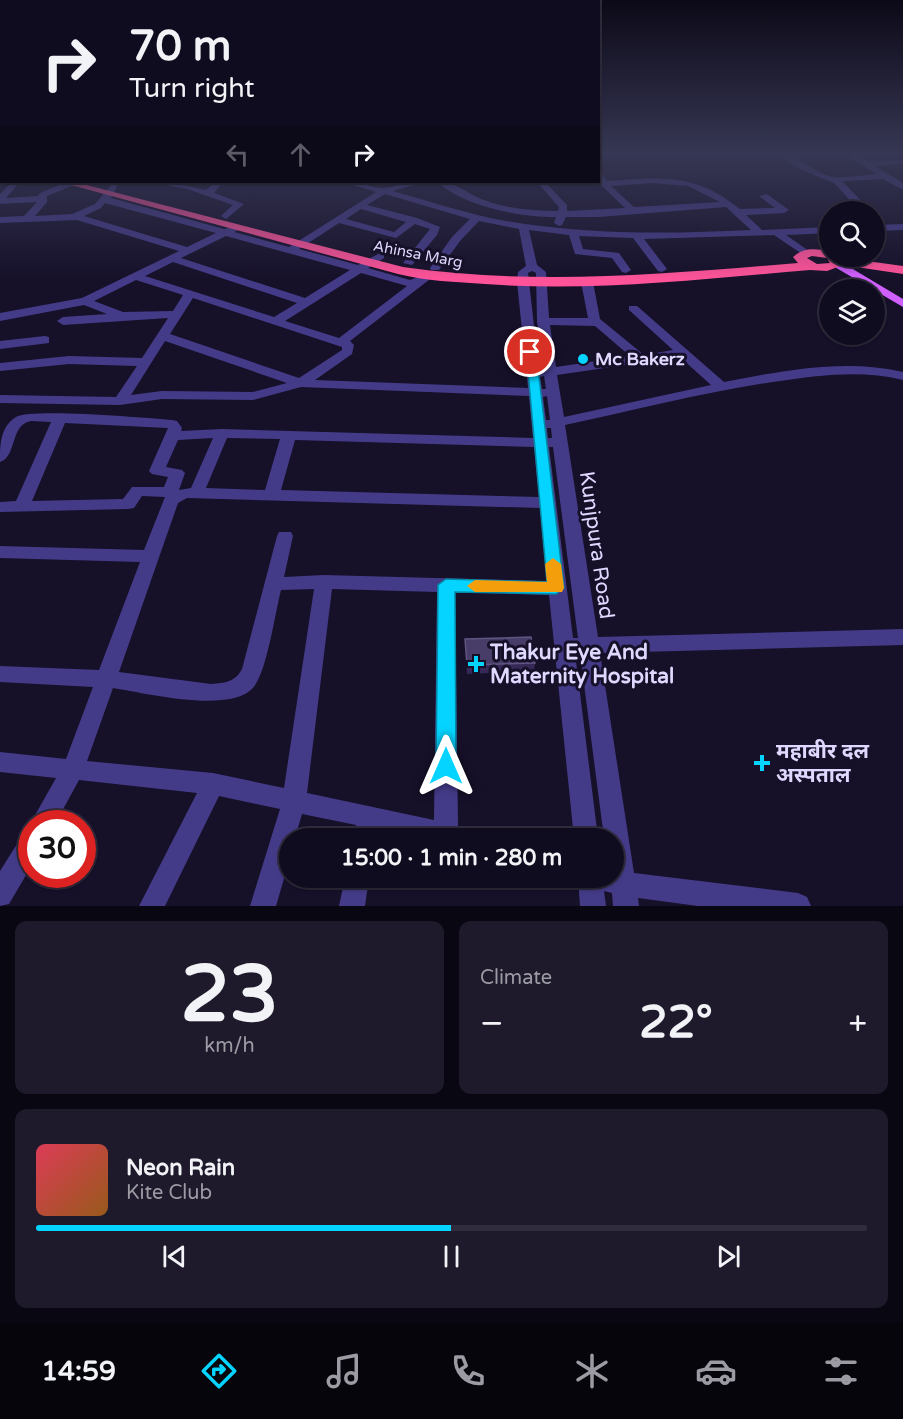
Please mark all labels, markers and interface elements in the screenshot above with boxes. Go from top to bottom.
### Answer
text: 70 m [129,21,231,72]
icon: right [30,24,108,102]
text: Turn right [129,72,255,105]
icon: left [221,138,254,171]
icon: ahead [284,138,317,171]
icon: right [347,138,380,171]
map controls [819,201,885,345]
button: search [819,201,885,267]
street label: Ahinsa Marg [372,237,464,271]
button: layers [819,279,885,345]
pin [504,326,555,377]
icon: arrive [513,335,546,368]
place label: Mc Bakerz [595,348,685,370]
marker: Mc Bakerz [576,352,590,366]
street label: Kunjpura Road [574,470,619,621]
place label: Thakur Eye And Maternity Hospital [489,640,674,689]
marker: Thakur Eye And Maternity Hospital [467,655,485,673]
position arrow [414,734,478,798]
place label: महाबीर दल अस्पताल [776,739,869,788]
marker: महाबीर दल अस्पताल [753,754,771,772]
speed limit sign: 30 [18,810,96,888]
text: 15:00 · 1 min · 280 m [341,845,562,871]
text: 23 [181,948,278,1042]
text: Climate [480,966,552,990]
text: 22° [639,996,713,1050]
text: − [480,1004,504,1043]
text: + [848,1004,867,1043]
text: km/h [204,1034,255,1058]
text: Neon Rain [126,1155,235,1181]
text: Kite Club [126,1181,212,1205]
icon: previous [158,1240,191,1273]
icon: pause [435,1240,468,1273]
icon: next [712,1240,745,1273]
icon: directions [198,1350,240,1392]
icon: music [323,1350,365,1392]
icon: phone [447,1350,489,1392]
icon: climate [571,1350,613,1392]
icon: car [695,1350,737,1392]
icon: filters [820,1350,862,1392]
text: 14:59 [41,1355,116,1388]

